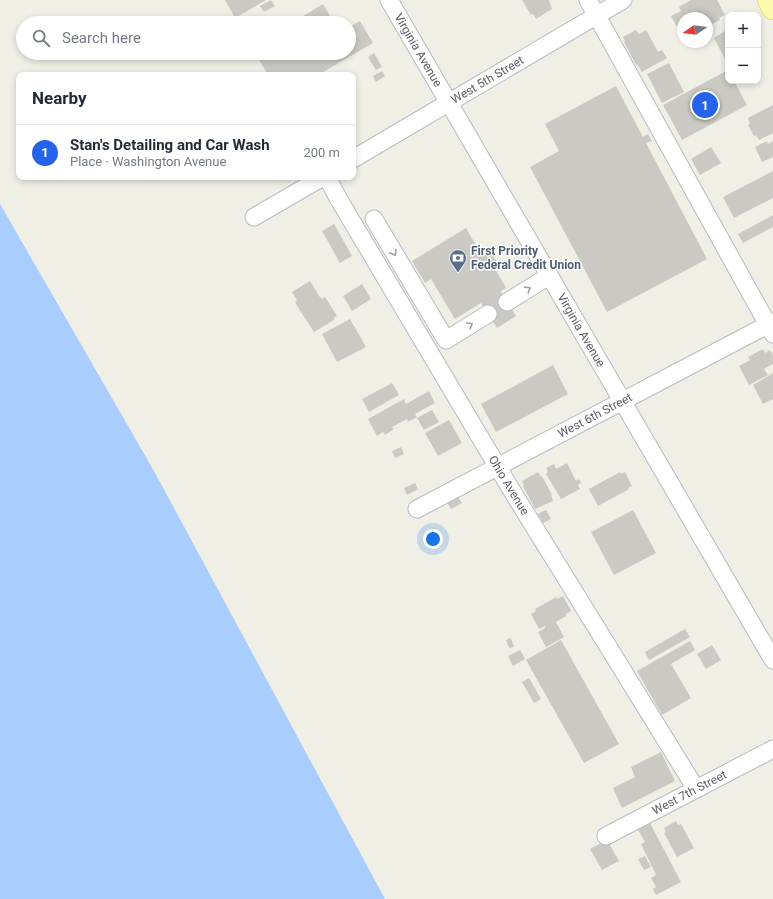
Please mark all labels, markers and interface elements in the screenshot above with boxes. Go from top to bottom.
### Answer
street label: Virginia Avenue [391,11,445,89]
north arrow [677,12,713,48]
map controls [725,12,761,84]
button: + [725,12,761,48]
search box [16,16,356,60]
icon: search [30,27,52,49]
text: Search here [62,29,141,47]
button: − [725,48,761,84]
street label: West 5th Street [449,53,526,107]
text: Nearby [32,88,87,108]
pin: 1 [692,90,718,120]
text: Stan's Detailing and Car Wash [70,136,270,154]
text: 1 [41,145,49,160]
text: 200 m [303,145,340,160]
text: Place · Washington Avenue [70,154,226,169]
place label: First Priority Federal Credit Union [471,244,581,272]
bank icon: First Priority Federal Credit Union [448,248,468,273]
one-way arrow [389,249,396,256]
one-way arrow [524,286,531,294]
street label: Virginia Avenue [554,291,608,369]
one-way arrow [466,322,473,330]
street label: West 6th Street [555,390,635,441]
street label: Ohio Avenue [486,453,532,518]
your location [423,529,443,549]
street label: West 7th Street [650,767,729,818]

